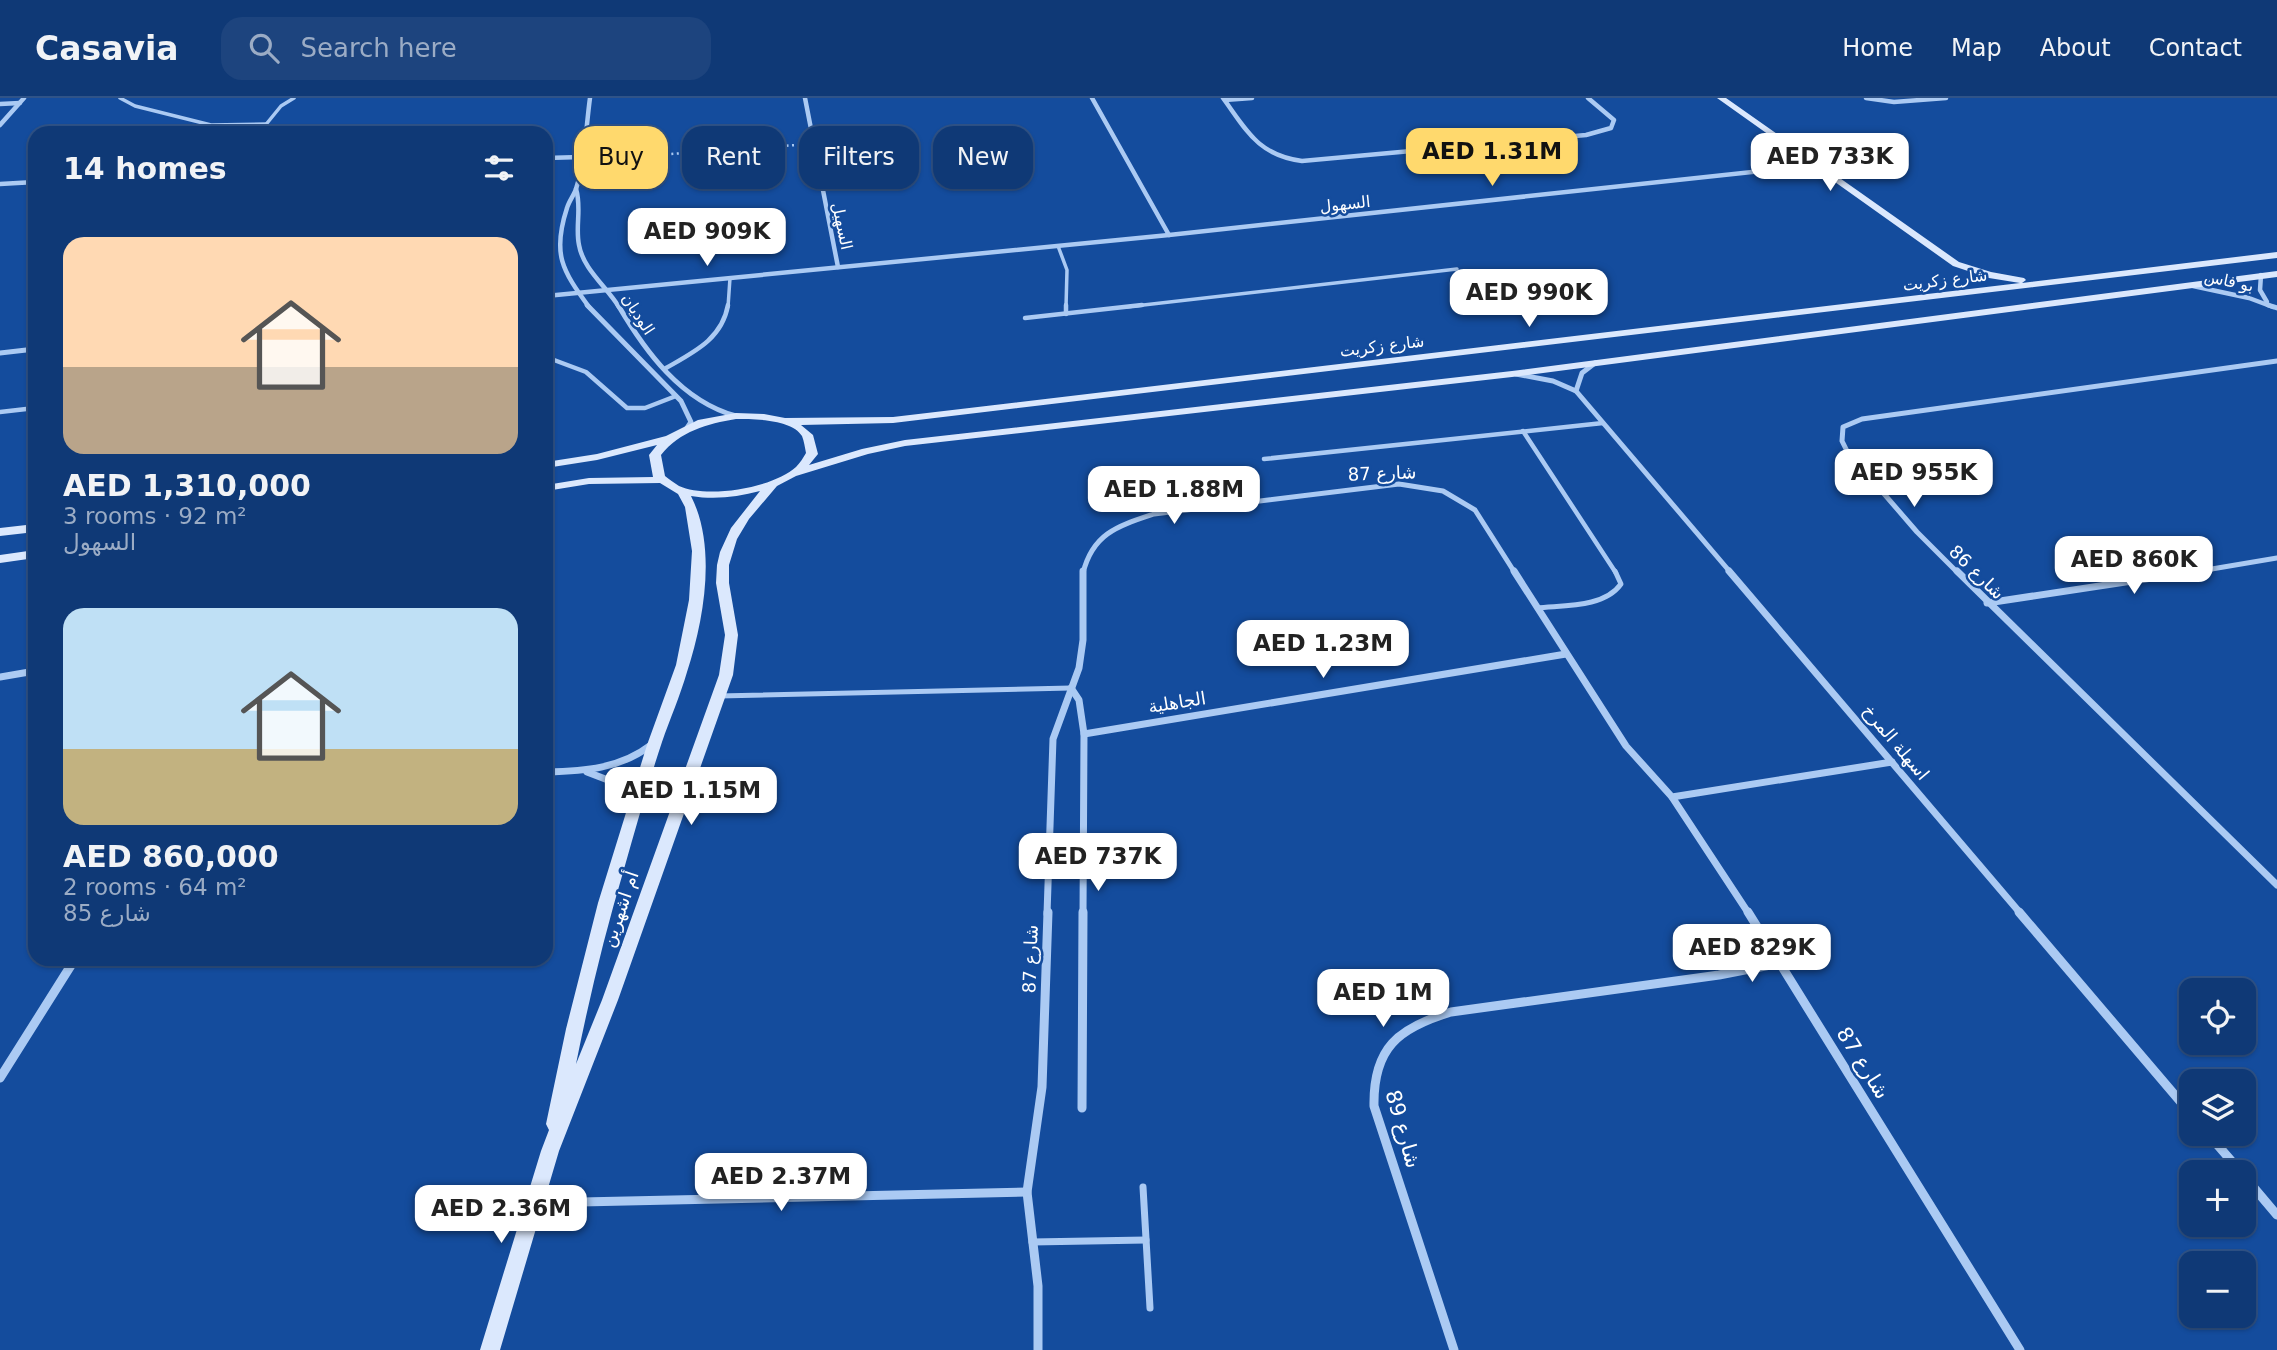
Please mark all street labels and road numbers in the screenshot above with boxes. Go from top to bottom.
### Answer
street label: السهول [1319,192,1371,217]
street label: السهيل [827,201,856,252]
street label: شارع زكريت [1902,265,1988,296]
street label: بو فاس [2202,267,2255,296]
street label: الوديان [617,290,658,339]
street label: شارع زكريت [1339,331,1425,362]
street label: شارع 87 [1347,461,1417,486]
street label: شارع 86 [1944,541,2009,604]
street label: الجاهلية [1147,687,1207,717]
street label: اسهلة المرخ [1858,700,1934,785]
street label: أم اشهرين [596,868,644,950]
street label: شارع 87 [1018,924,1043,994]
street label: شارع 87 [1832,1023,1894,1103]
street label: شارع 89 [1380,1087,1426,1171]

